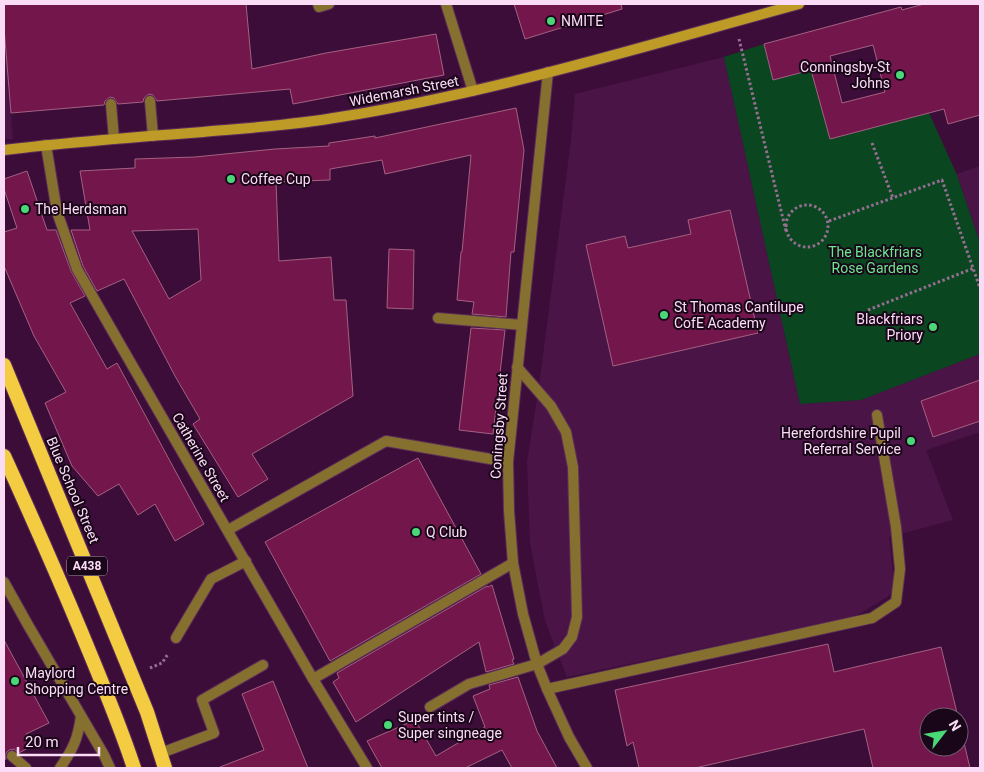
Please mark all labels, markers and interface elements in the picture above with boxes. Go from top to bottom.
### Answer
place label: NMITE [561,13,603,29]
marker: NMITE [545,15,557,27]
place label: Conningsby-St Johns [800,59,890,91]
marker: Conningsby-St Johns [894,69,906,81]
street label: Widemarsh Street [348,72,460,109]
place label: Coffee Cup [241,171,311,187]
marker: Coffee Cup [225,173,237,185]
place label: The Herdsman [35,201,127,217]
marker: The Herdsman [19,203,31,215]
park label: The Blackfriars Rose Gardens [828,244,922,276]
place label: St Thomas Cantilupe CofE Academy [674,299,804,331]
marker: St Thomas Cantilupe CofE Academy [658,309,670,321]
place label: Blackfriars Priory [856,311,923,343]
marker: Blackfriars Priory [927,321,939,333]
street label: Coningsby Street [487,372,511,479]
street label: Catherine Street [169,410,233,505]
place label: Herefordshire Pupil Referral Service [781,425,901,457]
street label: Blue School Street [43,434,103,546]
marker: Herefordshire Pupil Referral Service [905,435,917,447]
place label: Q Club [426,524,467,540]
marker: Q Club [410,526,422,538]
road number: A438 [67,556,107,576]
place label: Maylord Shopping Centre [25,665,128,697]
marker: Maylord Shopping Centre [9,675,21,687]
north arrow [919,707,969,757]
place label: Super tints / Super singneage [398,709,502,741]
text: N [946,717,965,734]
marker: Super tints / Super singneage [382,719,394,731]
scale bar [18,724,99,756]
text: 20 m [25,733,59,751]

